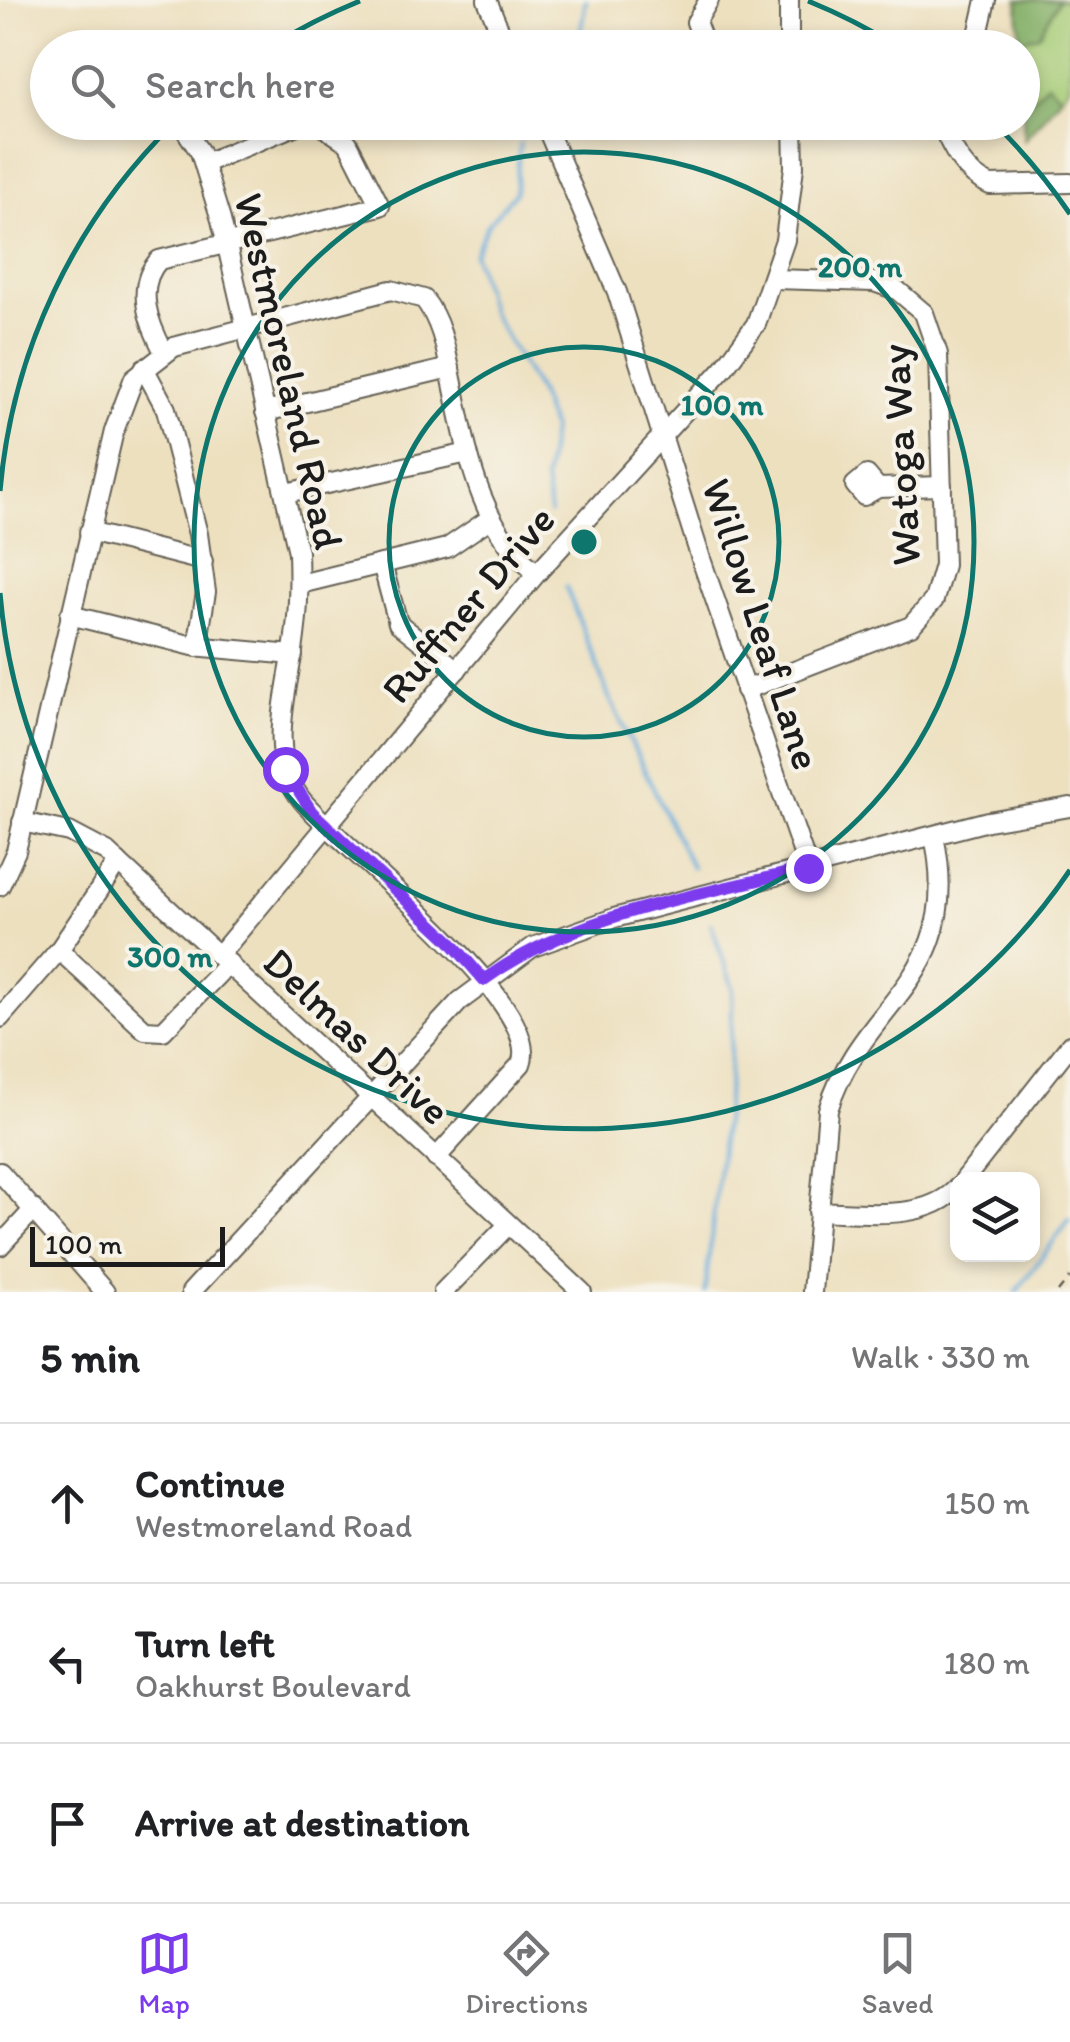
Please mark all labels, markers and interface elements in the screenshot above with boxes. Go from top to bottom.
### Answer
search box [30,30,1040,140]
icon: search [65,58,120,113]
text: Search here [145,62,336,108]
street label: Westmoreland Road [223,188,355,554]
text: 200 m [818,248,903,285]
street label: Watoga Way [869,343,931,567]
text: 100 m [681,386,764,423]
street label: Willow Leaf Lane [691,472,833,776]
street label: Ruffner Drive [370,495,566,713]
centre of rings [566,524,602,560]
route start [263,747,309,793]
route end [786,846,832,892]
street label: Delmas Drive [253,936,461,1136]
text: 300 m [127,938,213,975]
map controls [950,1172,1040,1262]
button: layers [950,1172,1040,1262]
scale bar [30,1222,225,1266]
text: 100 m [45,1227,122,1261]
text: 5 min [40,1332,140,1383]
text: Walk · 330 m [851,1338,1030,1376]
text: Continue [135,1461,285,1507]
icon: ahead [40,1476,95,1531]
text: 150 m [945,1484,1030,1522]
text: Westmoreland Road [135,1507,412,1545]
text: Turn left [135,1621,275,1667]
icon: left [40,1636,95,1691]
text: 180 m [944,1644,1030,1682]
text: Oakhurst Boulevard [135,1667,411,1705]
icon: arrive [40,1796,95,1851]
text: Arrive at destination [135,1800,470,1846]
tab: Map [137,1926,192,2020]
tab: Directions [465,1926,588,2020]
tab: Saved [862,1926,933,2020]

